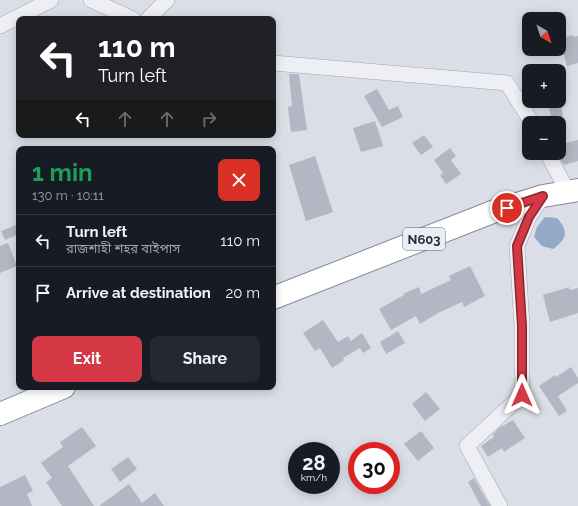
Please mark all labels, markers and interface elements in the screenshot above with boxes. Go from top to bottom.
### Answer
north arrow [522,12,566,56]
map controls [522,12,566,160]
text: 110 m [98,31,176,64]
icon: left [32,32,84,84]
button: + [522,64,566,108]
text: Turn left [98,65,167,86]
icon: left [72,108,94,130]
icon: ahead [114,108,136,130]
icon: ahead [156,108,178,130]
icon: right [198,108,220,130]
button: − [522,116,566,160]
text: 1 min [32,158,93,187]
button: close [218,159,260,201]
text: 130 m · 10:11 [32,188,104,203]
pin [490,191,524,225]
icon: arrive [496,197,518,219]
text: Turn left [66,223,127,241]
road number: N603 [403,228,445,250]
icon: left [32,230,54,252]
text: 110 m [220,232,260,250]
text: রাজশাহী শহর বাইপাস [66,241,180,256]
icon: arrive [32,282,54,304]
text: Arrive at destination [66,284,211,302]
text: 20 m [225,284,260,302]
button: Exit [32,336,142,382]
button: Share [150,336,260,382]
position arrow [501,374,543,416]
speed limit sign: 30 [348,442,400,494]
text: 28 [302,451,326,475]
text: km/h [301,472,327,483]

